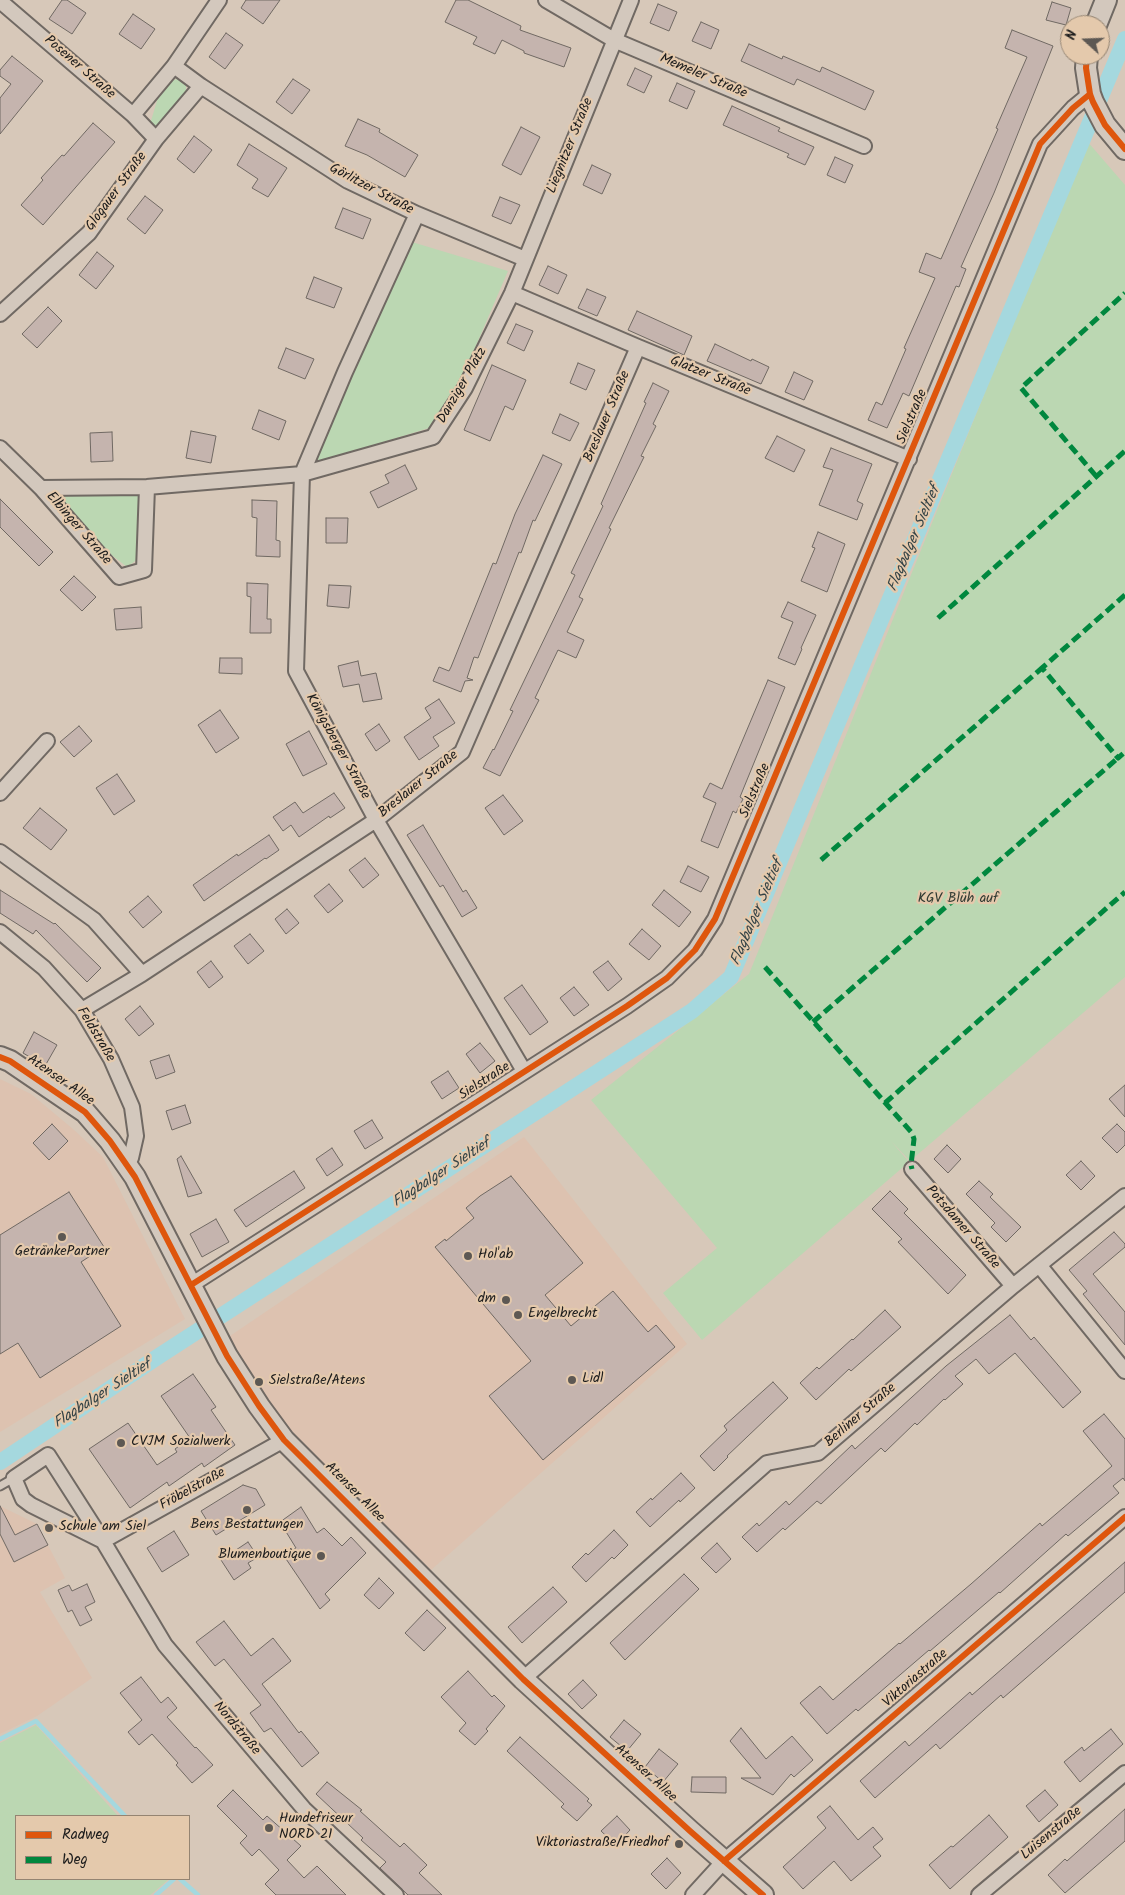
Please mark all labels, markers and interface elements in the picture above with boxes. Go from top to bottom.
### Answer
north arrow [1060,15,1110,65]
text: N [1060,27,1084,43]
street label: Posener Straße [40,33,118,103]
street label: Memeler Straße [657,51,749,103]
street label: Liegnitzer Straße [544,96,598,196]
street label: Glogauer Straße [83,149,151,235]
street label: Görlitzer Straße [326,161,416,219]
street label: Danziger Platz [434,345,492,427]
street label: Glatzer Straße [667,353,753,401]
street label: Breslauer Straße [581,369,635,465]
street label: Sielstraße [894,387,932,447]
water label: Flagbalger Sieltief [885,484,945,594]
street label: Elbinger Straße [42,489,114,569]
street label: Königsberger Straße [301,691,373,803]
street label: Breslauer Straße [376,748,462,822]
street label: Sielstraße [737,761,775,821]
water label: Flagbalger Sieltief [728,858,788,968]
park label: KGV Blüh auf [918,892,998,908]
street label: Feldstraße [72,1004,118,1066]
street label: Atenser Allee [23,1052,97,1110]
street label: Sielstraße [456,1059,514,1105]
water label: Flagbalger Sieltief [390,1136,494,1212]
street label: Potsdamer Straße [921,1183,1003,1273]
marker: GetränkePartner [56,1231,68,1243]
place label: GetränkePartner [15,1245,109,1261]
place label: Hol'ab [478,1248,513,1264]
marker: Hol'ab [462,1250,474,1262]
place label: dm [478,1292,496,1308]
marker: dm [500,1294,512,1306]
place label: Engelbrecht [528,1307,597,1323]
marker: Engelbrecht [512,1309,524,1321]
water label: Flagbalger Sieltief [51,1357,155,1433]
place label: Lidl [582,1372,603,1388]
place label: Sielstraße/Atens [269,1374,365,1390]
marker: Lidl [566,1374,578,1386]
marker: Sielstraße/Atens [253,1376,265,1388]
street label: Berliner Straße [822,1380,900,1452]
place label: CVJM Sozialwerk [131,1435,230,1451]
marker: CVJM Sozialwerk [115,1437,127,1449]
street label: Atenser Allee [320,1459,388,1527]
street label: Fröbelstraße [157,1465,229,1515]
marker: Bens Bestattungen [241,1504,253,1516]
place label: Bens Bestattungen [191,1518,303,1534]
place label: Schule am Siel [59,1520,146,1536]
marker: Schule am Siel [43,1522,55,1534]
place label: Blumenboutique [218,1548,311,1564]
marker: Blumenboutique [315,1550,327,1562]
street label: Viktoriastraße [880,1646,952,1712]
street label: Nordstraße [209,1699,263,1759]
street label: Atenser Allee [610,1742,680,1806]
street label: Luisenstraße [1018,1804,1086,1864]
place label: Hundefriseur NORD 21 [279,1812,353,1844]
legend [15,1815,190,1880]
marker: Hundefriseur NORD 21 [263,1822,275,1834]
text: Radweg [62,1823,109,1847]
place label: Viktoriastraße/Friedhof [536,1836,669,1852]
marker: Viktoriastraße/Friedhof [673,1838,685,1850]
text: Weg [62,1848,88,1872]

